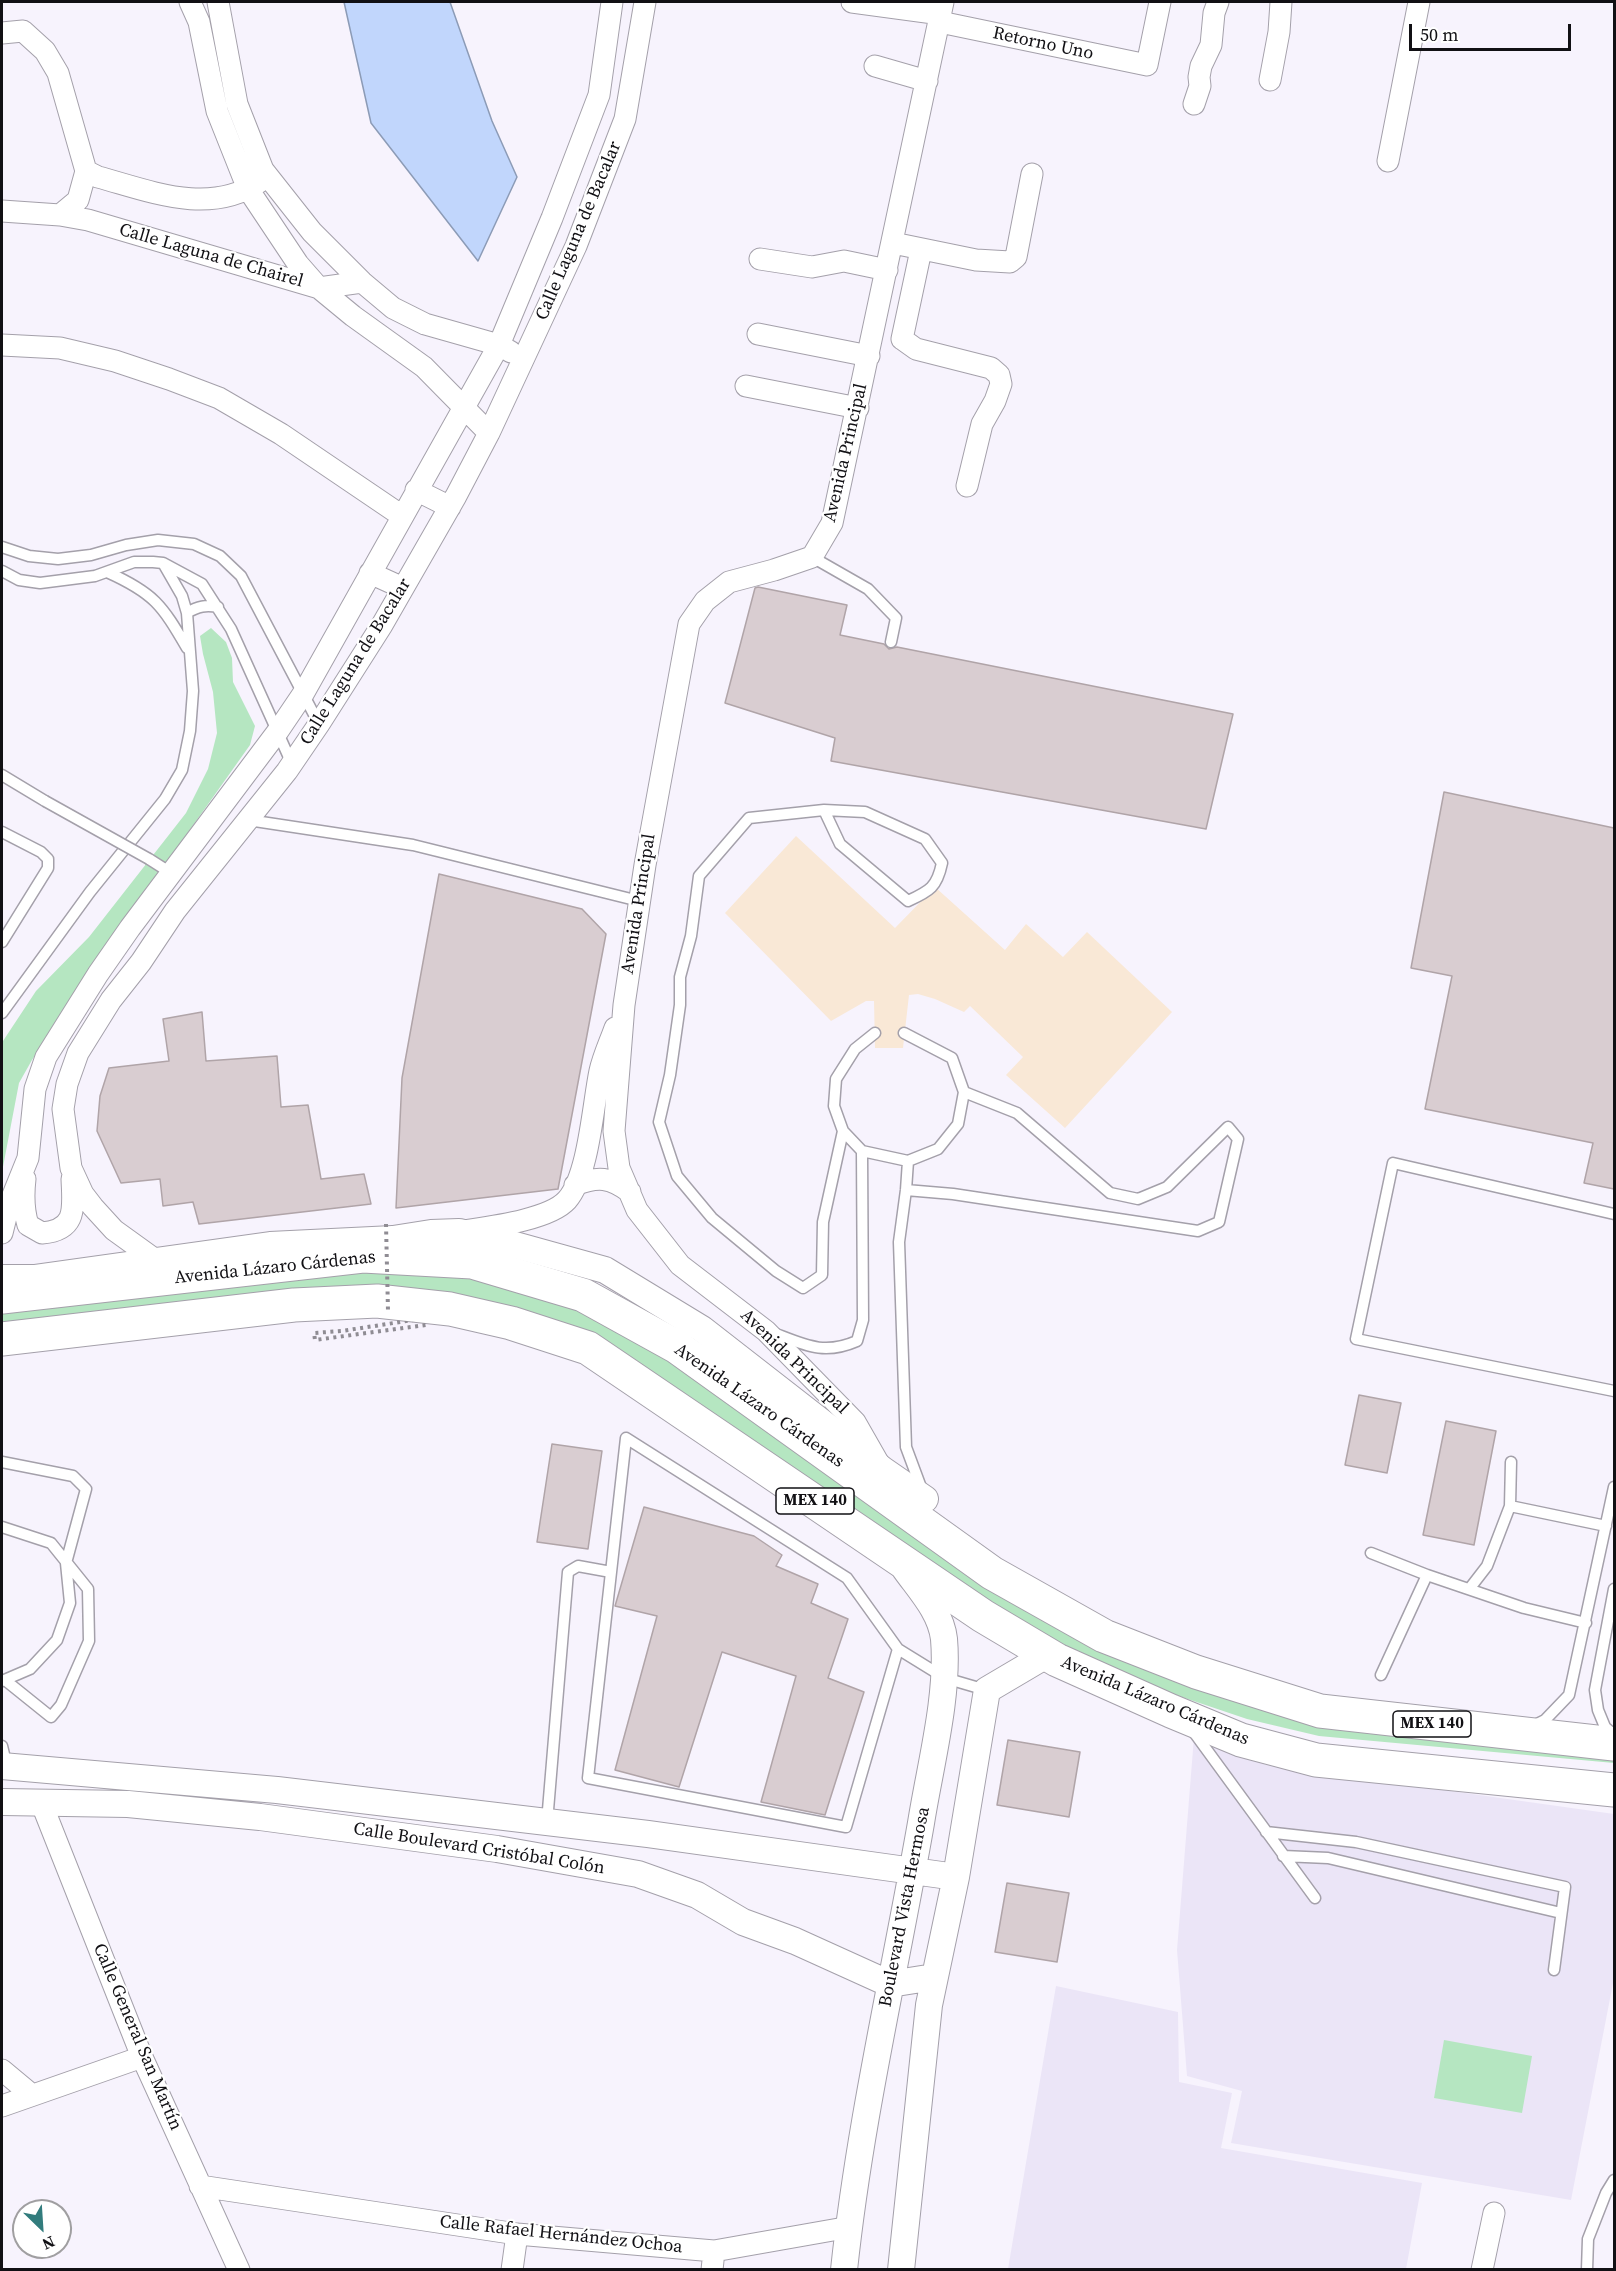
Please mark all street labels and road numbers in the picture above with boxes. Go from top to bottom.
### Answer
street label: Retorno Uno [991,23,1095,65]
street label: Calle Laguna de Bacalar [531,138,627,324]
street label: Calle Laguna de Chairel [116,219,306,293]
street label: Avenida Principal [820,382,872,524]
street label: Calle Laguna de Bacalar [296,575,416,749]
street label: Avenida Principal [617,832,661,976]
street label: Avenida Lázaro Cárdenas [173,1247,377,1289]
street label: Avenida Principal [736,1305,852,1419]
street label: Avenida Lázaro Cárdenas [670,1339,848,1473]
road number: MEX 140 [776,1488,854,1514]
street label: Avenida Lázaro Cárdenas [1058,1652,1252,1750]
road number: MEX 140 [1393,1711,1471,1737]
street label: Boulevard Vista Hermosa [875,1805,935,2009]
street label: Calle Boulevard Cristóbal Colón [352,1818,606,1880]
street label: Calle General San Martín [88,1940,186,2134]
street label: Calle Rafael Hernández Ochoa [439,2212,683,2258]

